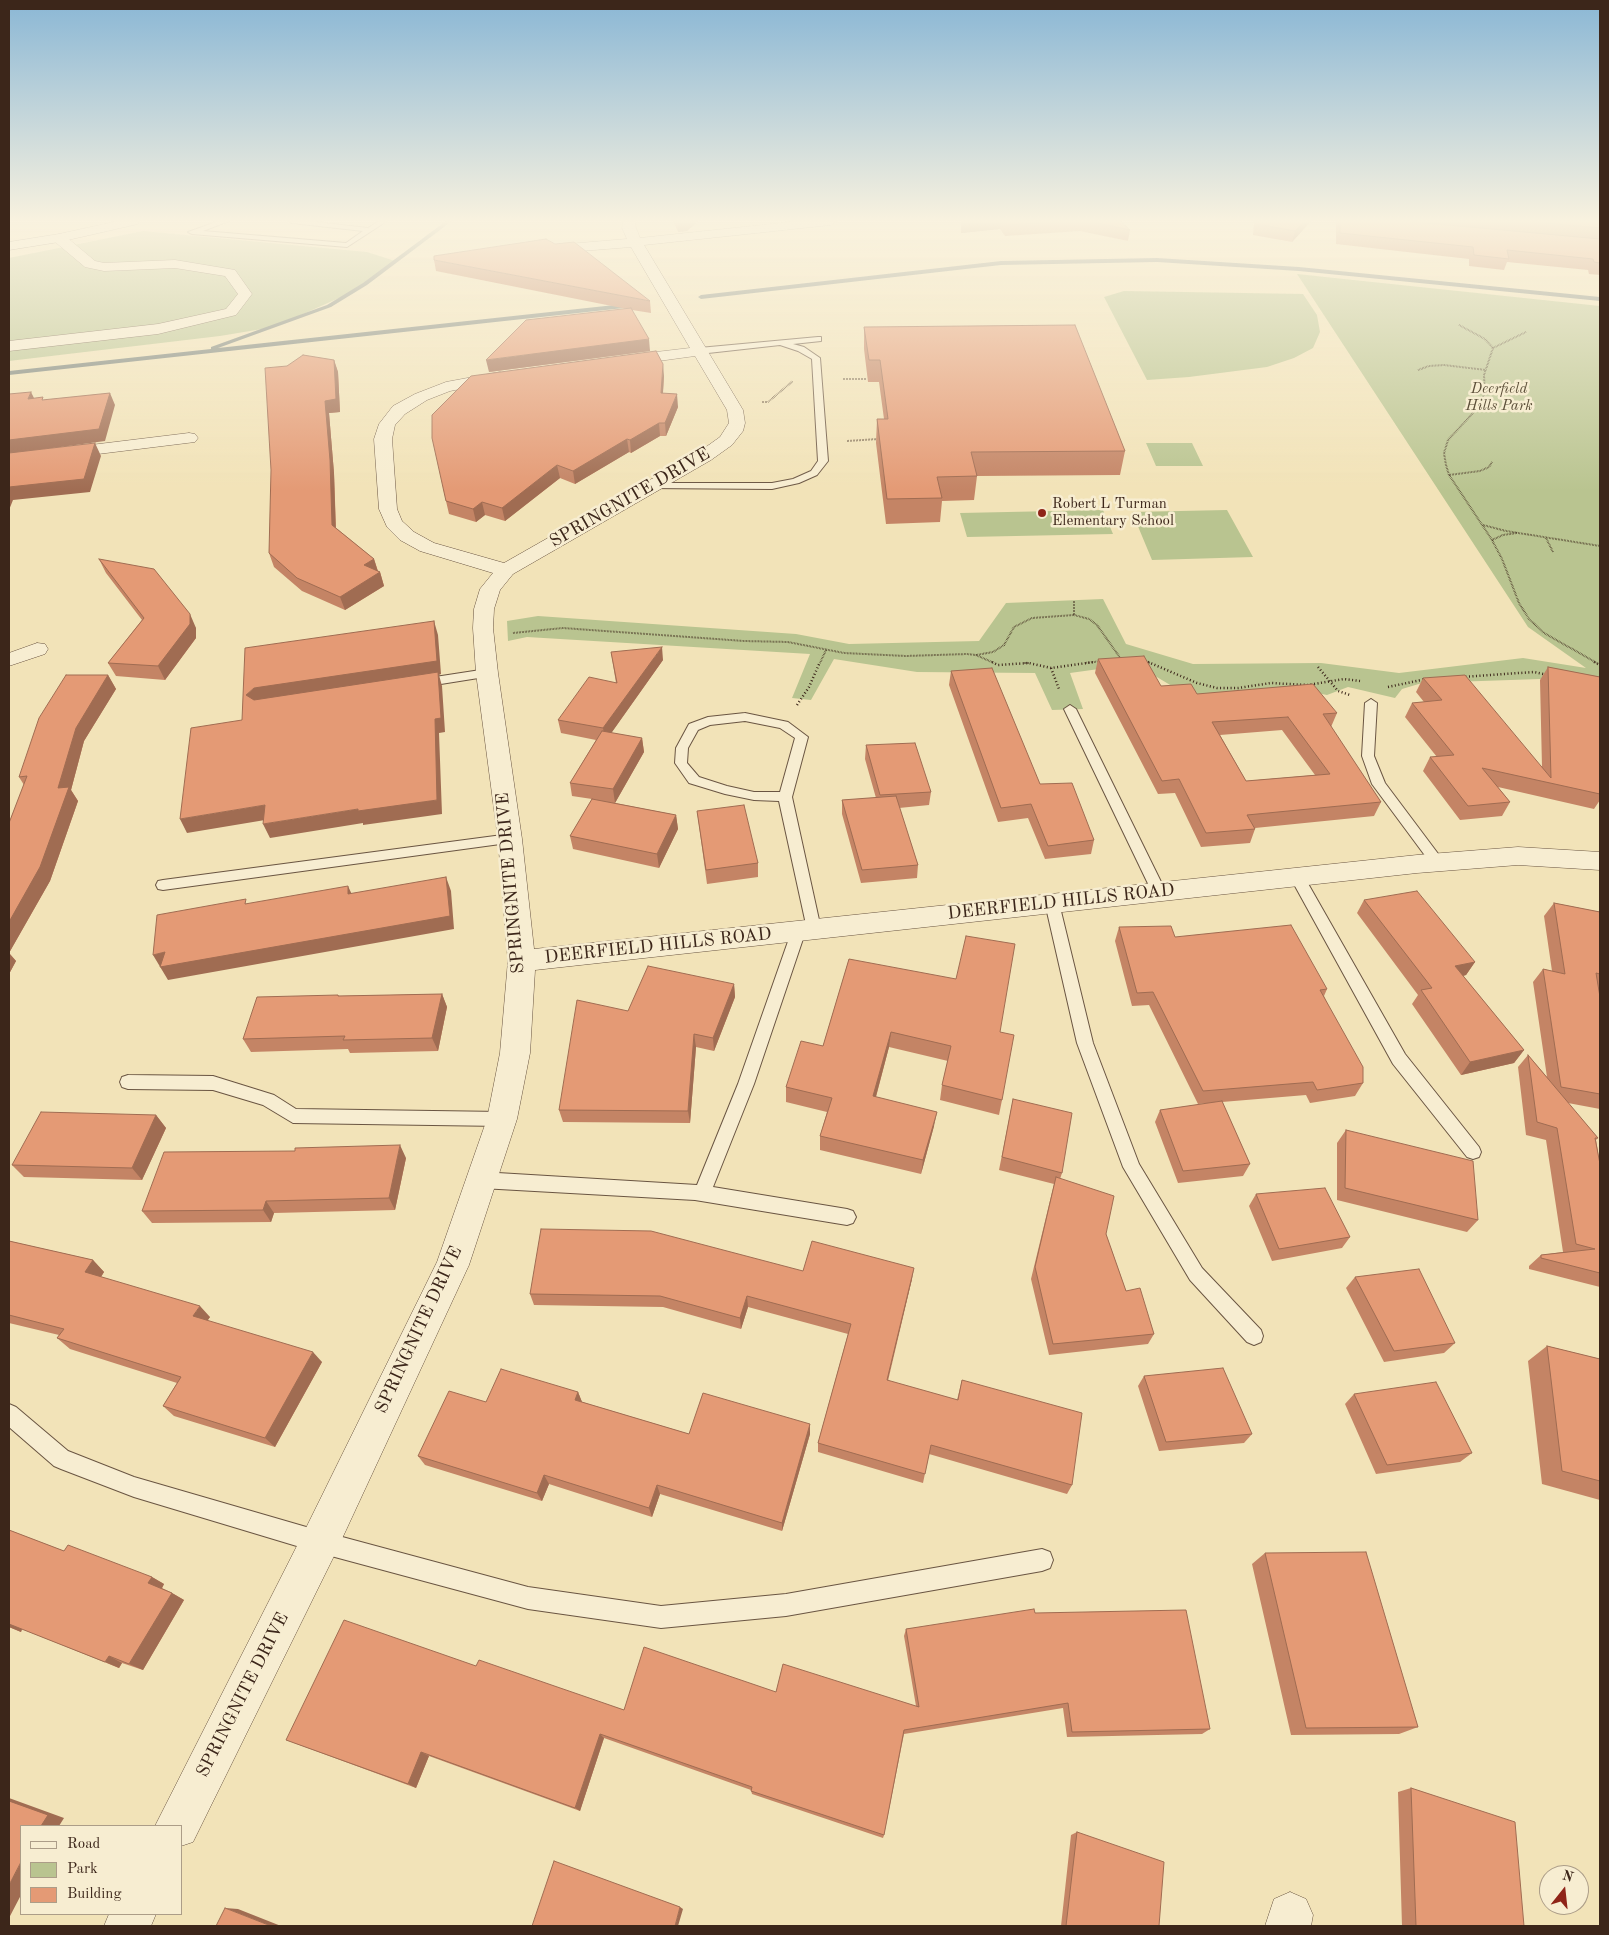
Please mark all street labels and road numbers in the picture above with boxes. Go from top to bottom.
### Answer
street label: SPRINGNITE DRIVE [546,443,714,553]
street label: SPRINGNITE DRIVE [492,792,530,974]
street label: DEERFIELD HILLS ROAD [946,879,1176,925]
street label: DEERFIELD HILLS ROAD [543,923,773,969]
street label: SPRINGNITE DRIVE [371,1243,467,1417]
street label: SPRINGNITE DRIVE [192,1609,294,1781]

